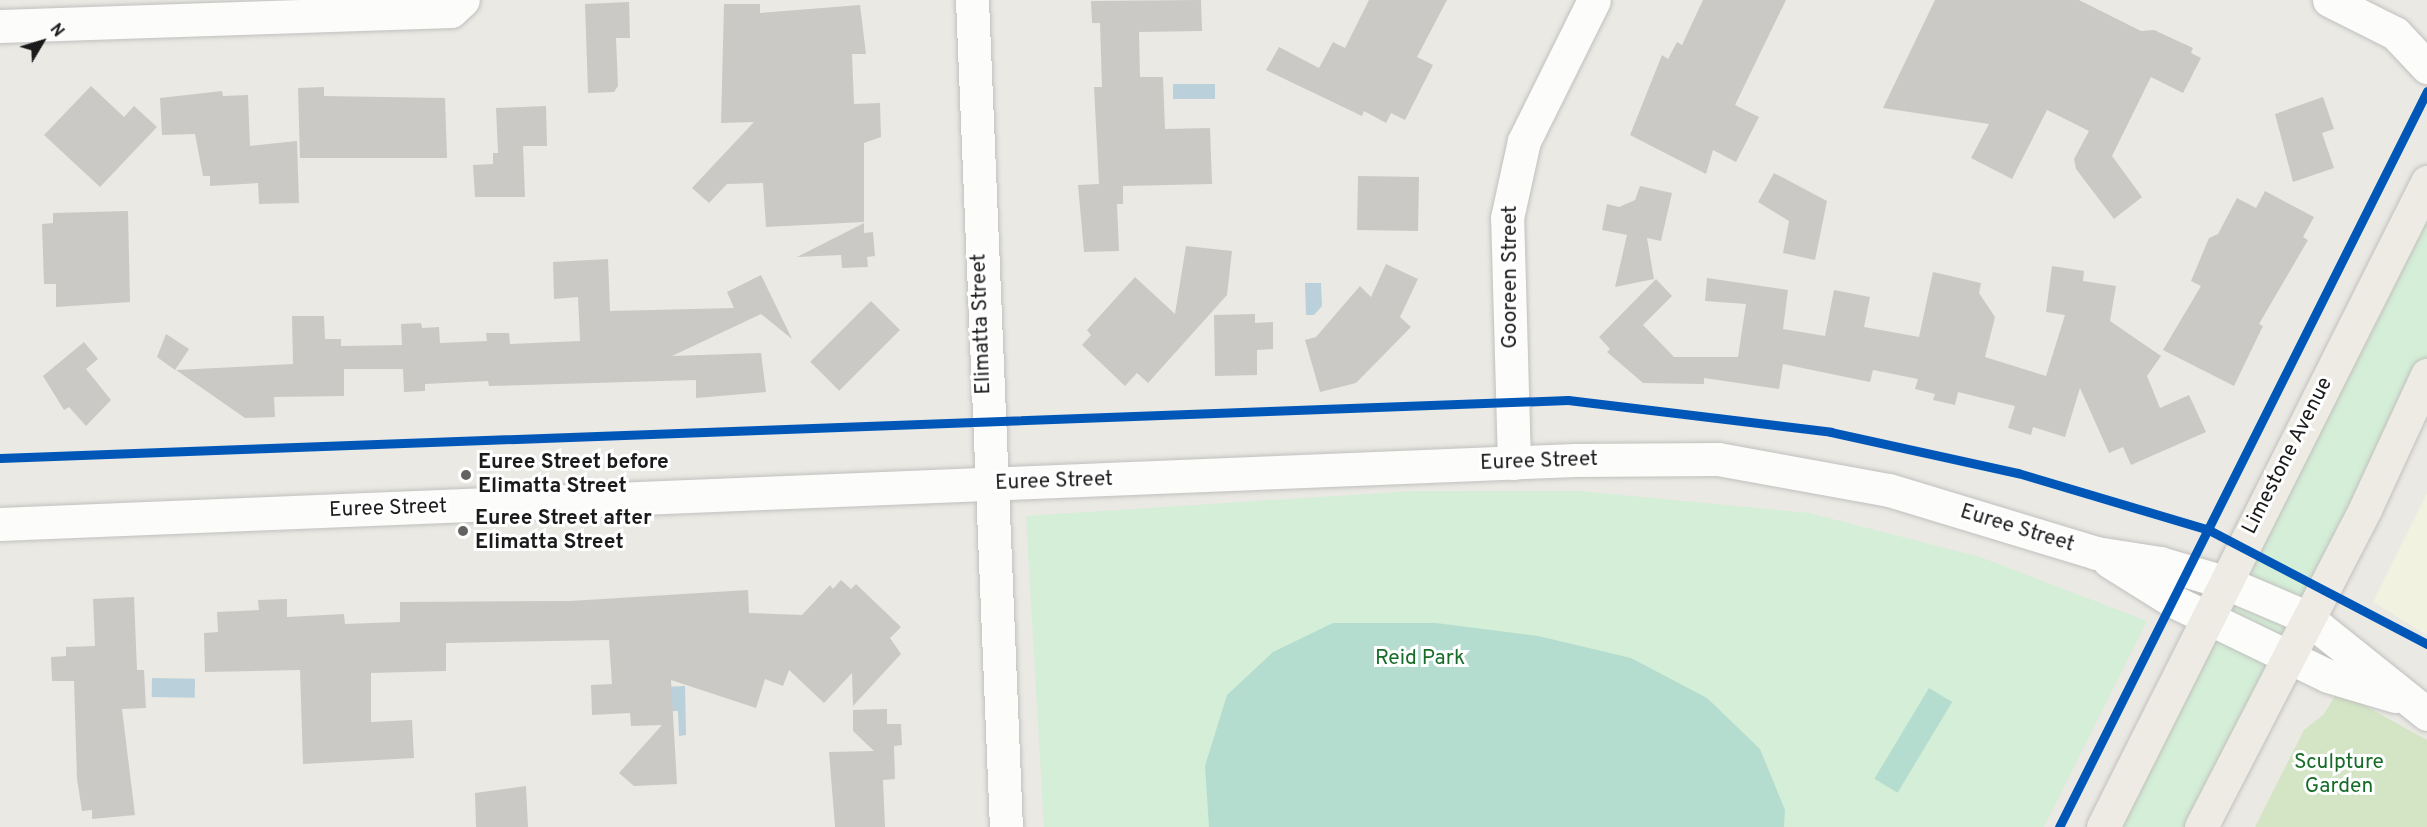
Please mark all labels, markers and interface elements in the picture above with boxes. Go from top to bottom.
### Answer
north arrow [12,12,72,72]
text: N [45,20,68,42]
street label: Gooreen Street [1498,205,1524,349]
street label: Elimatta Street [967,253,997,395]
street label: Limestone Avenue [2237,373,2339,539]
street label: Euree Street [1480,447,1598,477]
place label: Euree Street before Elimatta Street [478,450,669,500]
street label: Euree Street [995,467,1113,497]
marker: Euree Street before Elimatta Street [459,468,473,482]
street label: Euree Street [329,494,447,524]
street label: Euree Street [1957,500,2077,558]
place label: Euree Street after Elimatta Street [475,506,652,556]
marker: Euree Street after Elimatta Street [456,524,470,538]
park label: Reid Park [1375,646,1465,672]
park label: Sculpture Garden [2294,750,2384,800]

